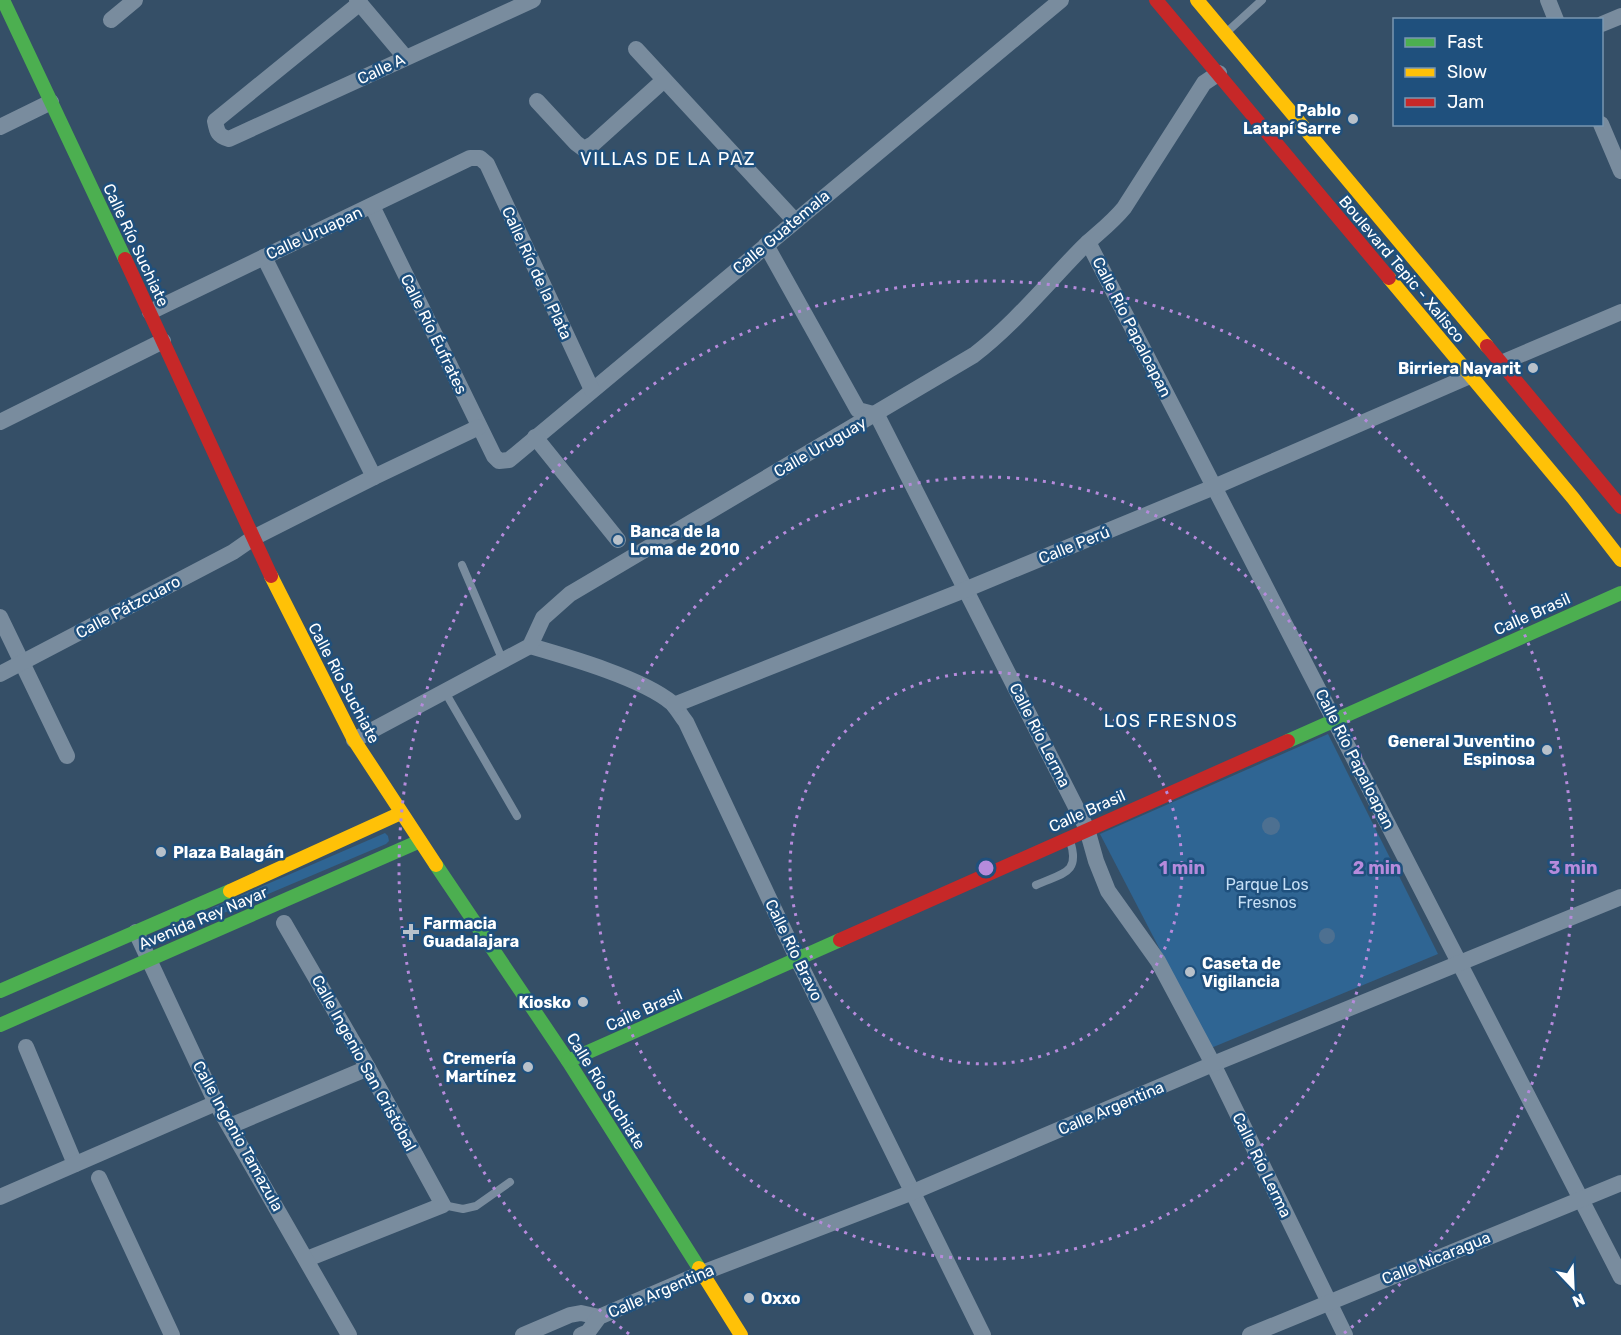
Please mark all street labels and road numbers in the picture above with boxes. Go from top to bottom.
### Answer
street label: Calle A [354,50,408,88]
street label: Calle Río Suchiate [99,180,173,310]
street label: Calle Guatemala [729,186,833,278]
street label: Boulevard Tepic - Xalisco [1335,192,1469,346]
street label: Calle Uruapan [263,202,365,264]
street label: Calle Río de la Plata [498,203,576,343]
street label: Calle Río Papaloapan [1088,254,1176,400]
street label: Calle Río Éufrates [397,271,471,397]
street label: Calle Uruguay [770,413,870,481]
street label: Calle Perú [1036,522,1112,568]
street label: Calle Pátzcuaro [72,571,184,643]
street label: Calle Brasil [1491,589,1573,639]
street label: Calle Río Suchiate [304,620,384,746]
street label: Calle Río Lerma [1006,680,1074,790]
street label: Calle Río Papaloapan [1311,686,1399,832]
street label: Calle Brasil [1046,786,1128,836]
street label: Avenida Rey Nayar [136,882,270,954]
street label: Calle Río Bravo [761,896,827,1004]
street label: Calle Ingenio San Cristóbal [308,972,420,1154]
street label: Calle Brasil [603,985,685,1035]
street label: Calle Río Suchiate [563,1029,649,1153]
street label: Calle Ingenio Tamazula [189,1057,287,1215]
street label: Calle Argentina [1055,1077,1167,1139]
street label: Calle Río Lerma [1228,1109,1296,1221]
street label: Calle Nicaragua [1379,1228,1493,1288]
street label: Calle Argentina [605,1260,717,1322]

